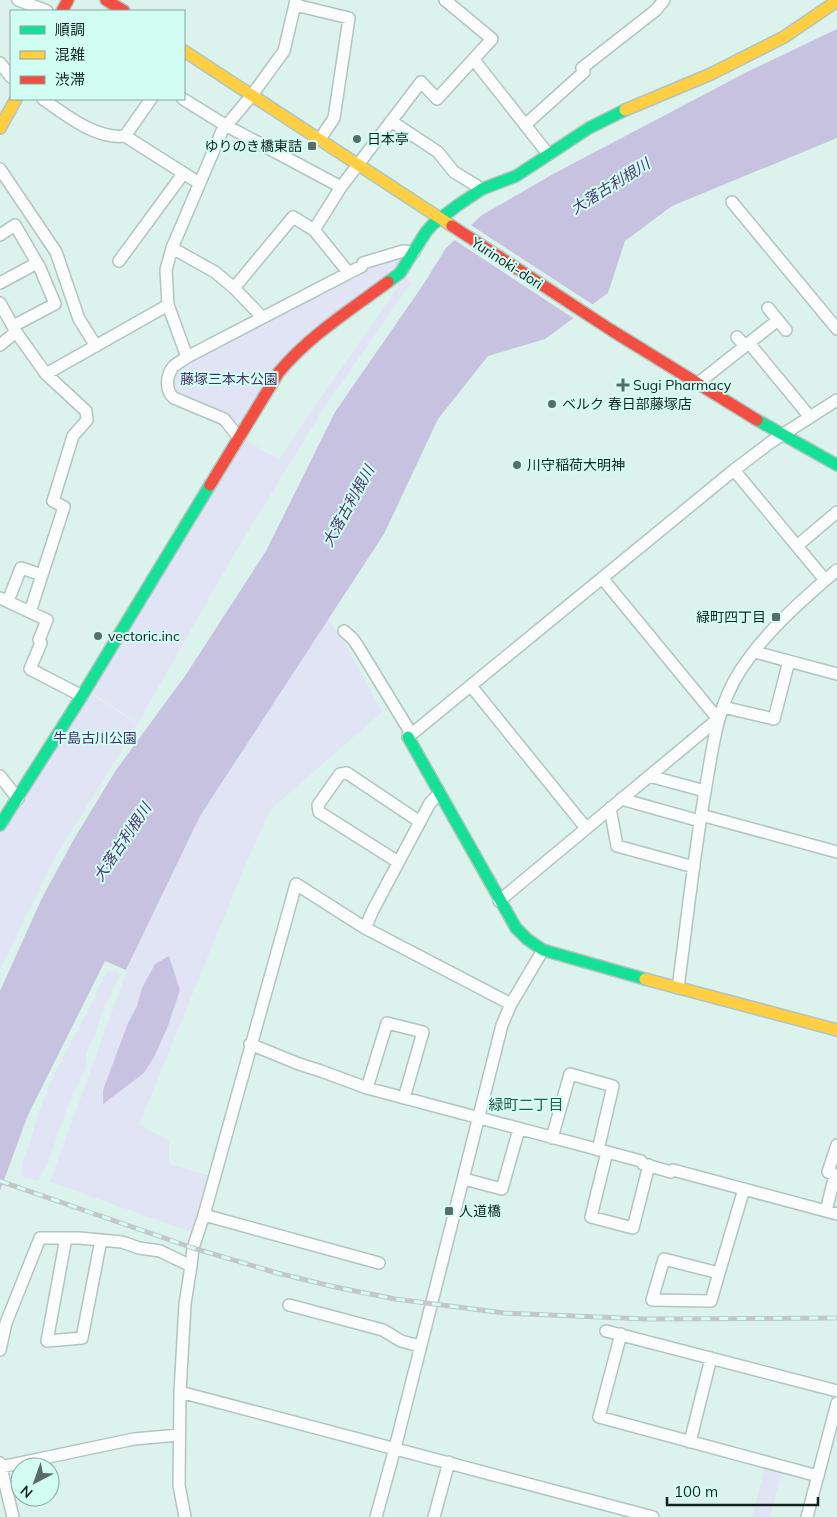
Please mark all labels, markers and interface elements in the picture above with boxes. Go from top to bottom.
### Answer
legend [10,10,185,100]
text: 順調 [55,20,85,39]
text: 混雑 [55,45,85,64]
text: 渋滞 [55,70,85,89]
place label: 日本亭 [367,130,409,148]
marker: 日本亭 [351,133,363,145]
place label: ゆりのき橋東詰 [204,137,302,155]
marker: ゆりのき橋東詰 [306,140,318,152]
water label: 大落古利根川 [567,153,655,218]
street label: Yurinoki-dori [467,233,546,293]
park label: 藤塚三本木公園 [180,370,278,388]
place label: Sugi Pharmacy [633,376,732,394]
marker: Sugi Pharmacy [617,379,629,391]
place label: ベルク 春日部藤塚店 [562,395,692,413]
marker: ベルク 春日部藤塚店 [546,398,558,410]
place label: 川守稲荷大明神 [527,456,625,474]
marker: 川守稲荷大明神 [511,459,523,471]
water label: 大落古利根川 [318,460,379,550]
place label: 緑町四丁目 [696,608,766,626]
marker: 緑町四丁目 [770,611,782,623]
place label: vectoric.inc [108,627,180,645]
marker: vectoric.inc [92,630,104,642]
park label: 牛島古川公園 [53,729,137,747]
water label: 大落古利根川 [89,798,156,885]
district label: 緑町二丁目 [488,1095,564,1114]
place label: 人道橋 [459,1202,501,1220]
marker: 人道橋 [443,1205,455,1217]
north arrow [10,1457,60,1507]
scale bar [667,1474,818,1506]
text: N [17,1482,36,1502]
text: 100 m [674,1482,718,1501]

